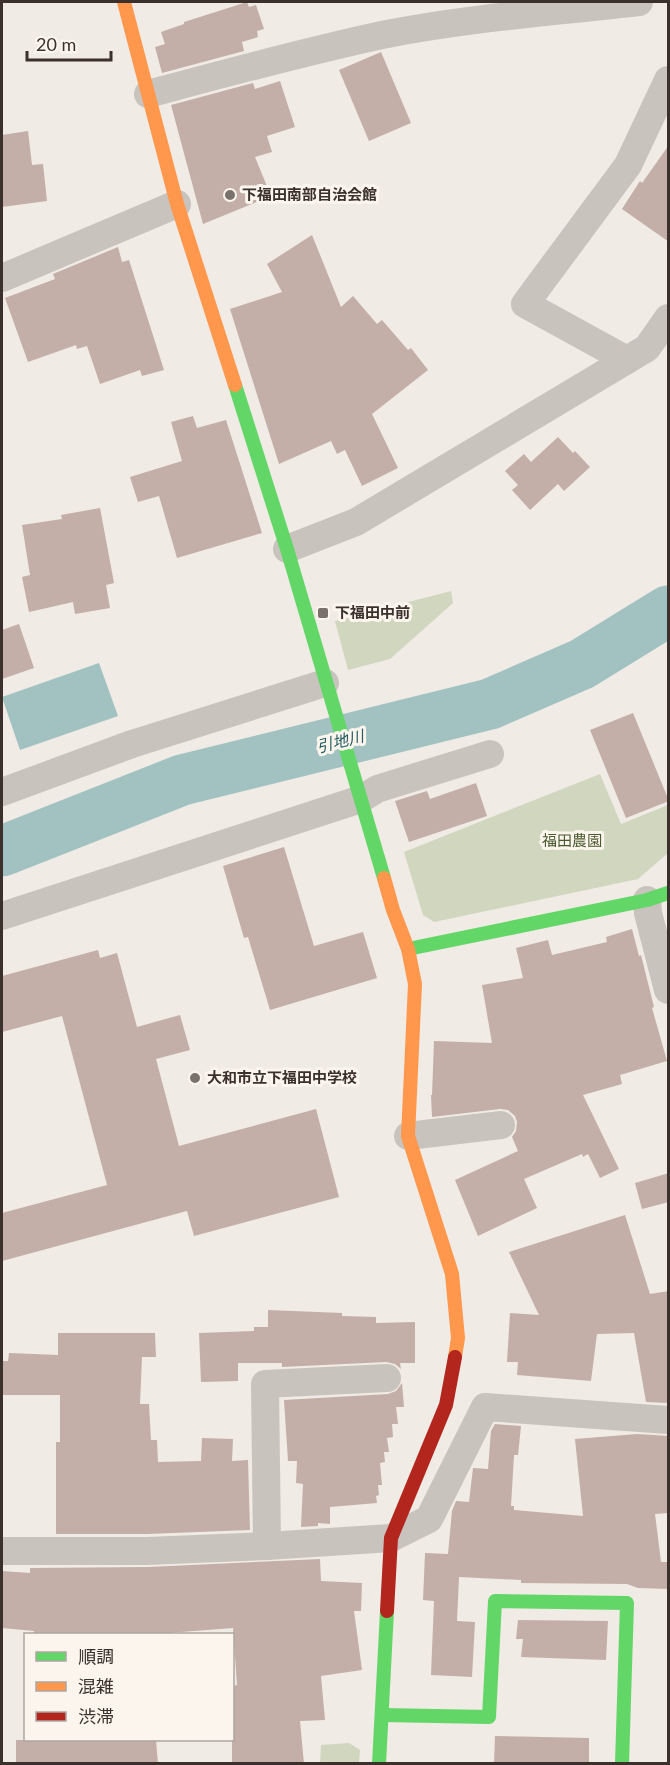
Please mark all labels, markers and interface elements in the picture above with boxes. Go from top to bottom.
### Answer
scale bar [27,24,111,62]
text: 20 m [36,33,76,55]
place label: 下福田南部自治会館 [242,185,377,203]
marker: 下福田南部自治会館 [223,188,237,202]
place label: 下福田中前 [335,603,410,621]
marker: 下福田中前 [316,606,330,620]
water label: 引地川 [314,725,367,756]
park label: 福田農園 [542,831,602,849]
place label: 大和市立下福田中学校 [207,1068,357,1086]
marker: 大和市立下福田中学校 [188,1071,202,1085]
legend [24,1633,234,1741]
text: 順調 [78,1645,114,1667]
text: 混雑 [78,1675,114,1697]
text: 渋滞 [78,1705,114,1727]

